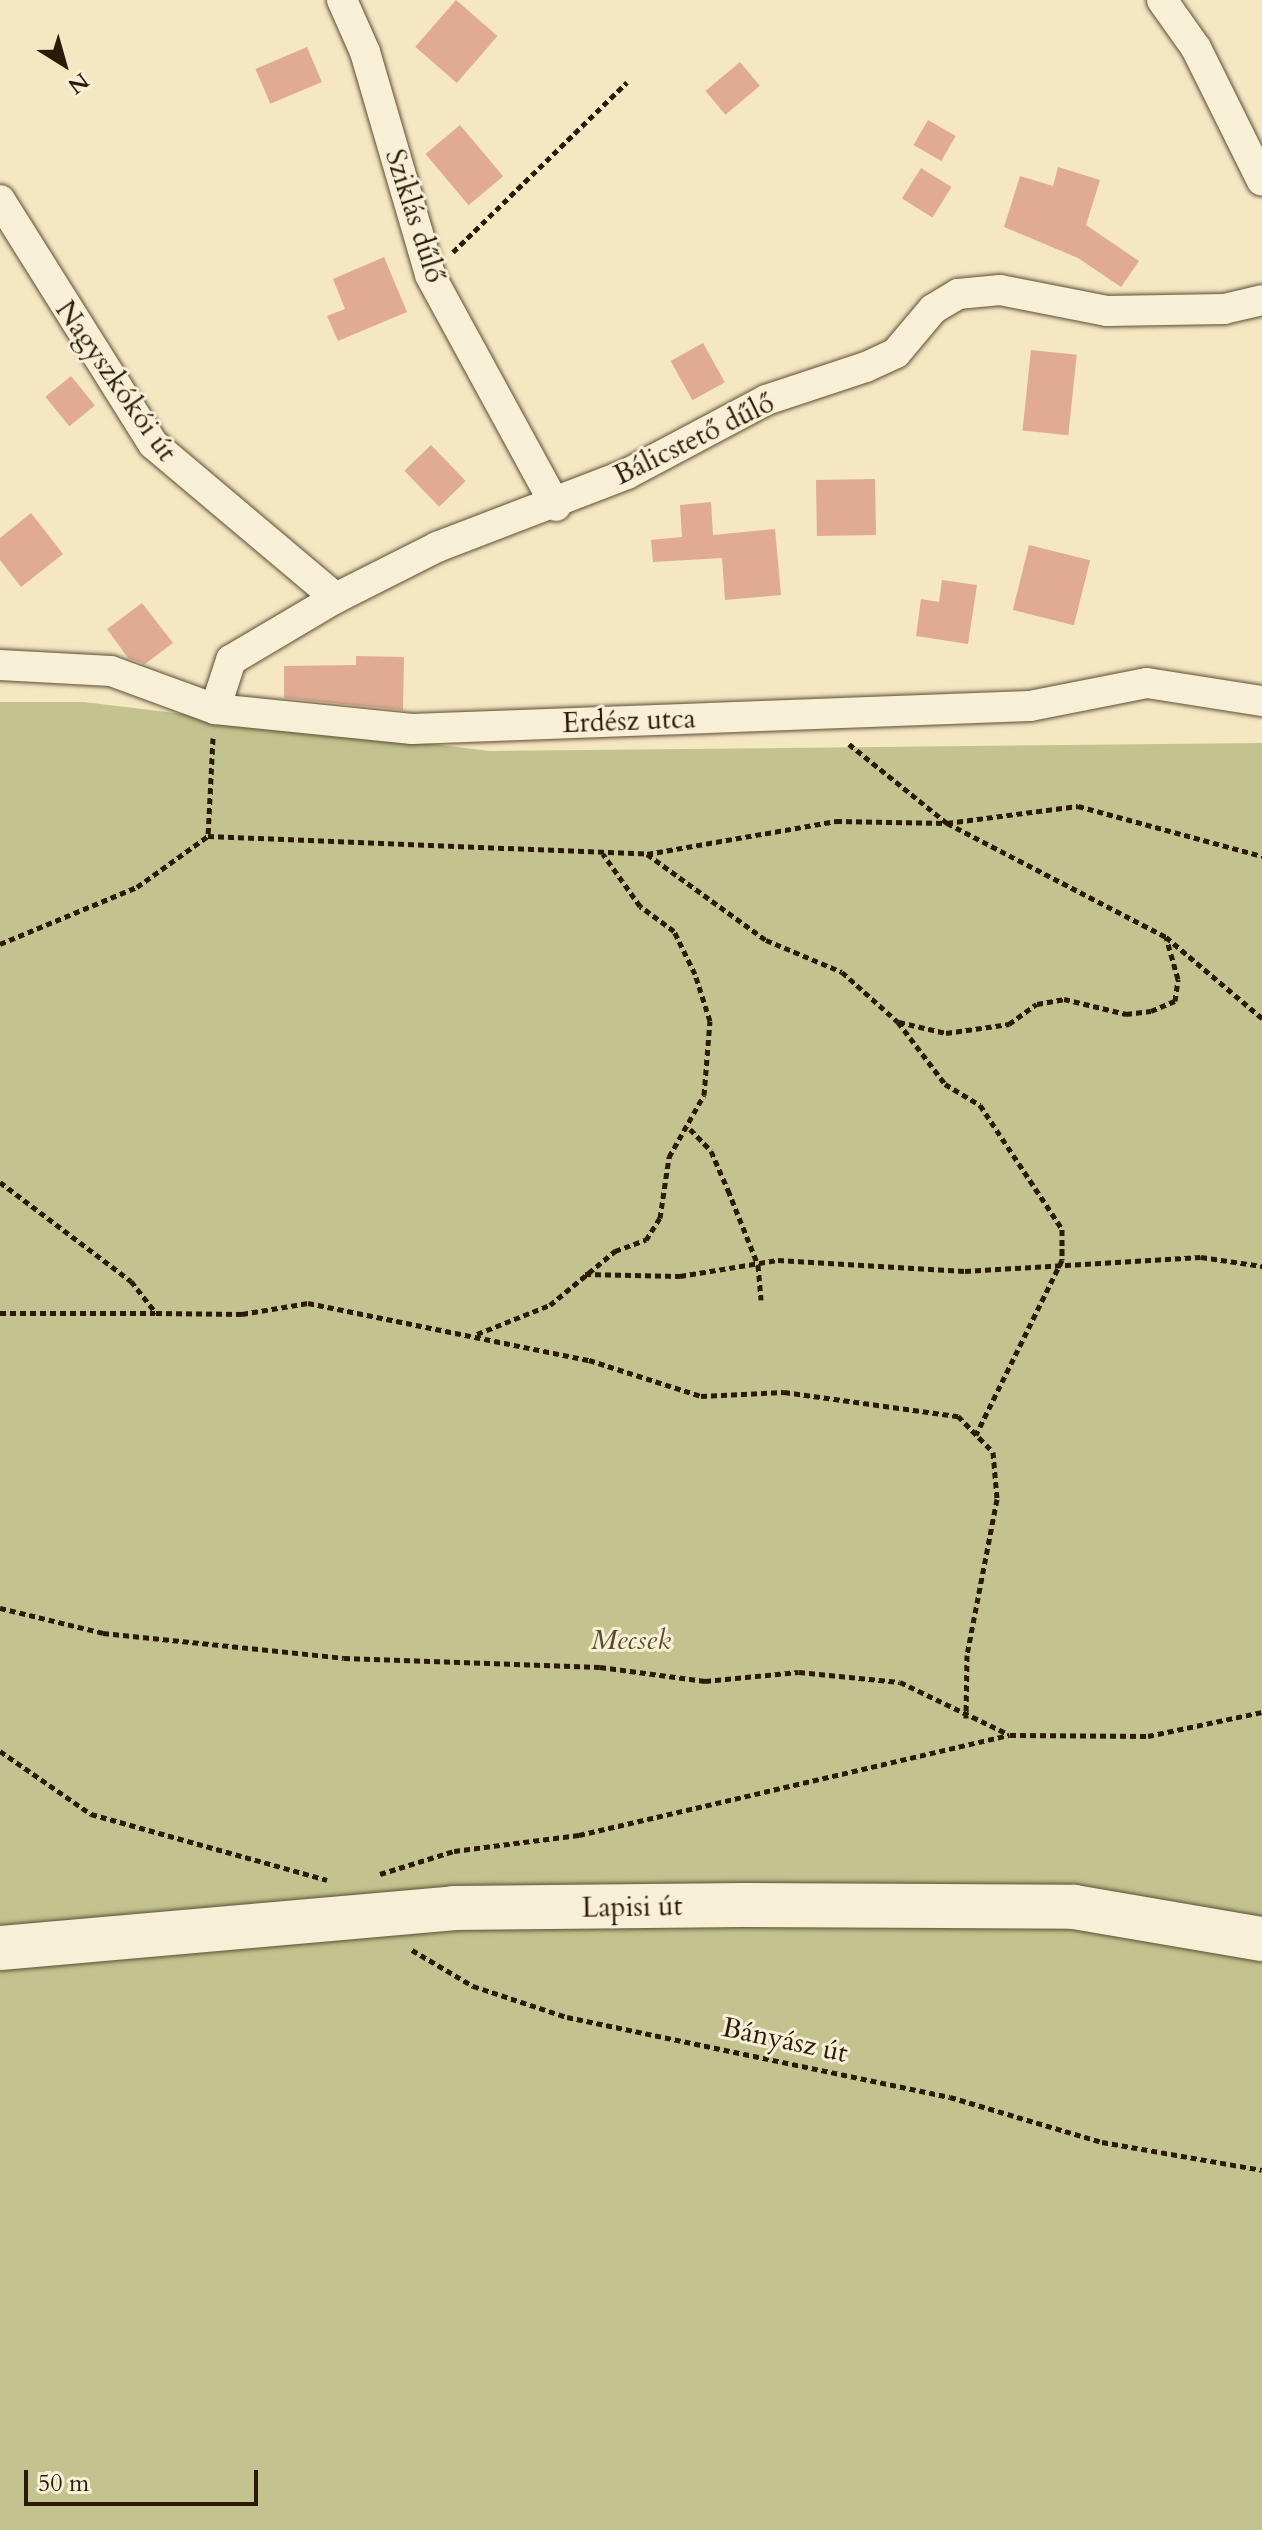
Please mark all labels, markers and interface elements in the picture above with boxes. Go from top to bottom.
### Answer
north arrow [24,24,104,104]
text: N [62,65,95,101]
street label: Sziklás dűlő [378,145,452,287]
street label: Nagyszkókói út [48,294,184,468]
street label: Bálicstető dűlő [609,386,779,492]
street label: Erdész utca [562,702,696,740]
park label: Mecsek [591,1623,671,1657]
street label: Lapisi út [581,1889,683,1925]
street label: Bányász út [719,2010,851,2070]
scale bar [28,2454,262,2504]
text: 50 m [38,2467,89,2500]

